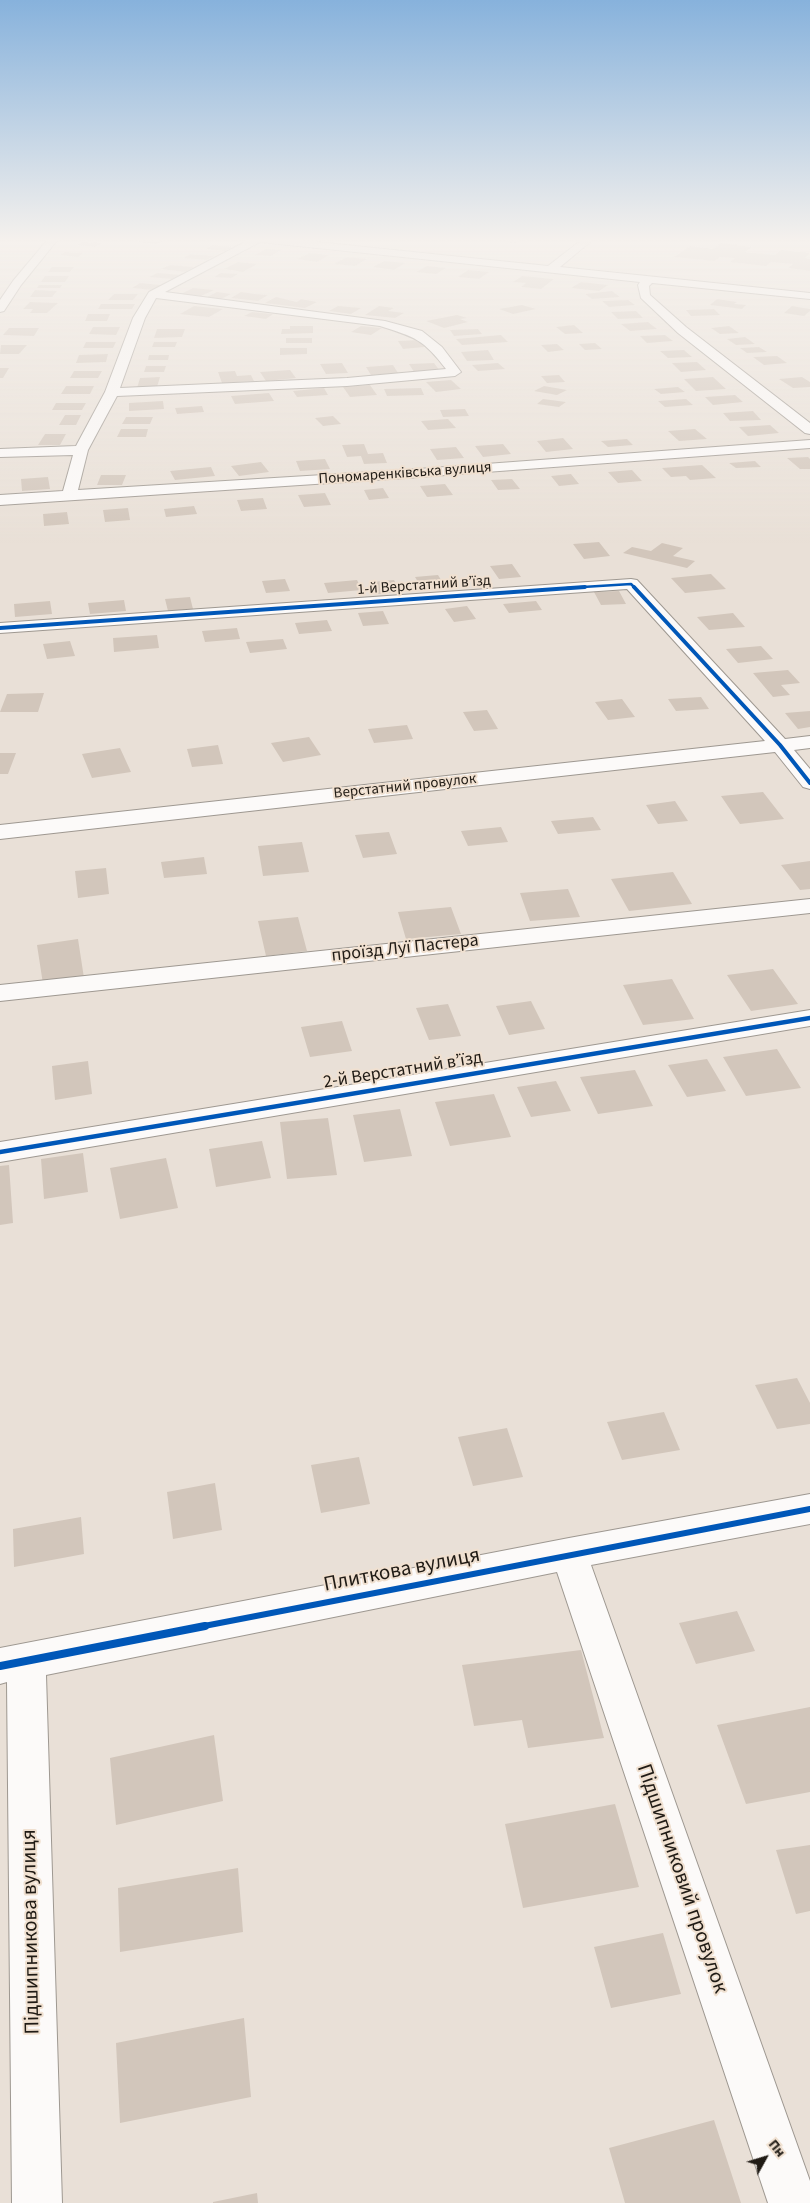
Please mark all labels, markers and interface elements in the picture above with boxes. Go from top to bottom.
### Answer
street label: Пономаренківська вулиця [318,459,492,489]
street label: 1-й Верстатний в’їзд [357,572,491,600]
street label: Верстатний провулок [333,771,477,803]
street label: проїзд Луї Пастера [330,931,480,967]
street label: 2-й Верстатний в’їзд [322,1048,484,1094]
street label: Плиткова вулиця [322,1543,482,1599]
street label: Підшипниковий провулок [630,1761,732,1997]
street label: Підшипникова вулиця [18,1829,46,2035]
north arrow [740,2133,790,2183]
text: Пн [763,2135,790,2162]

